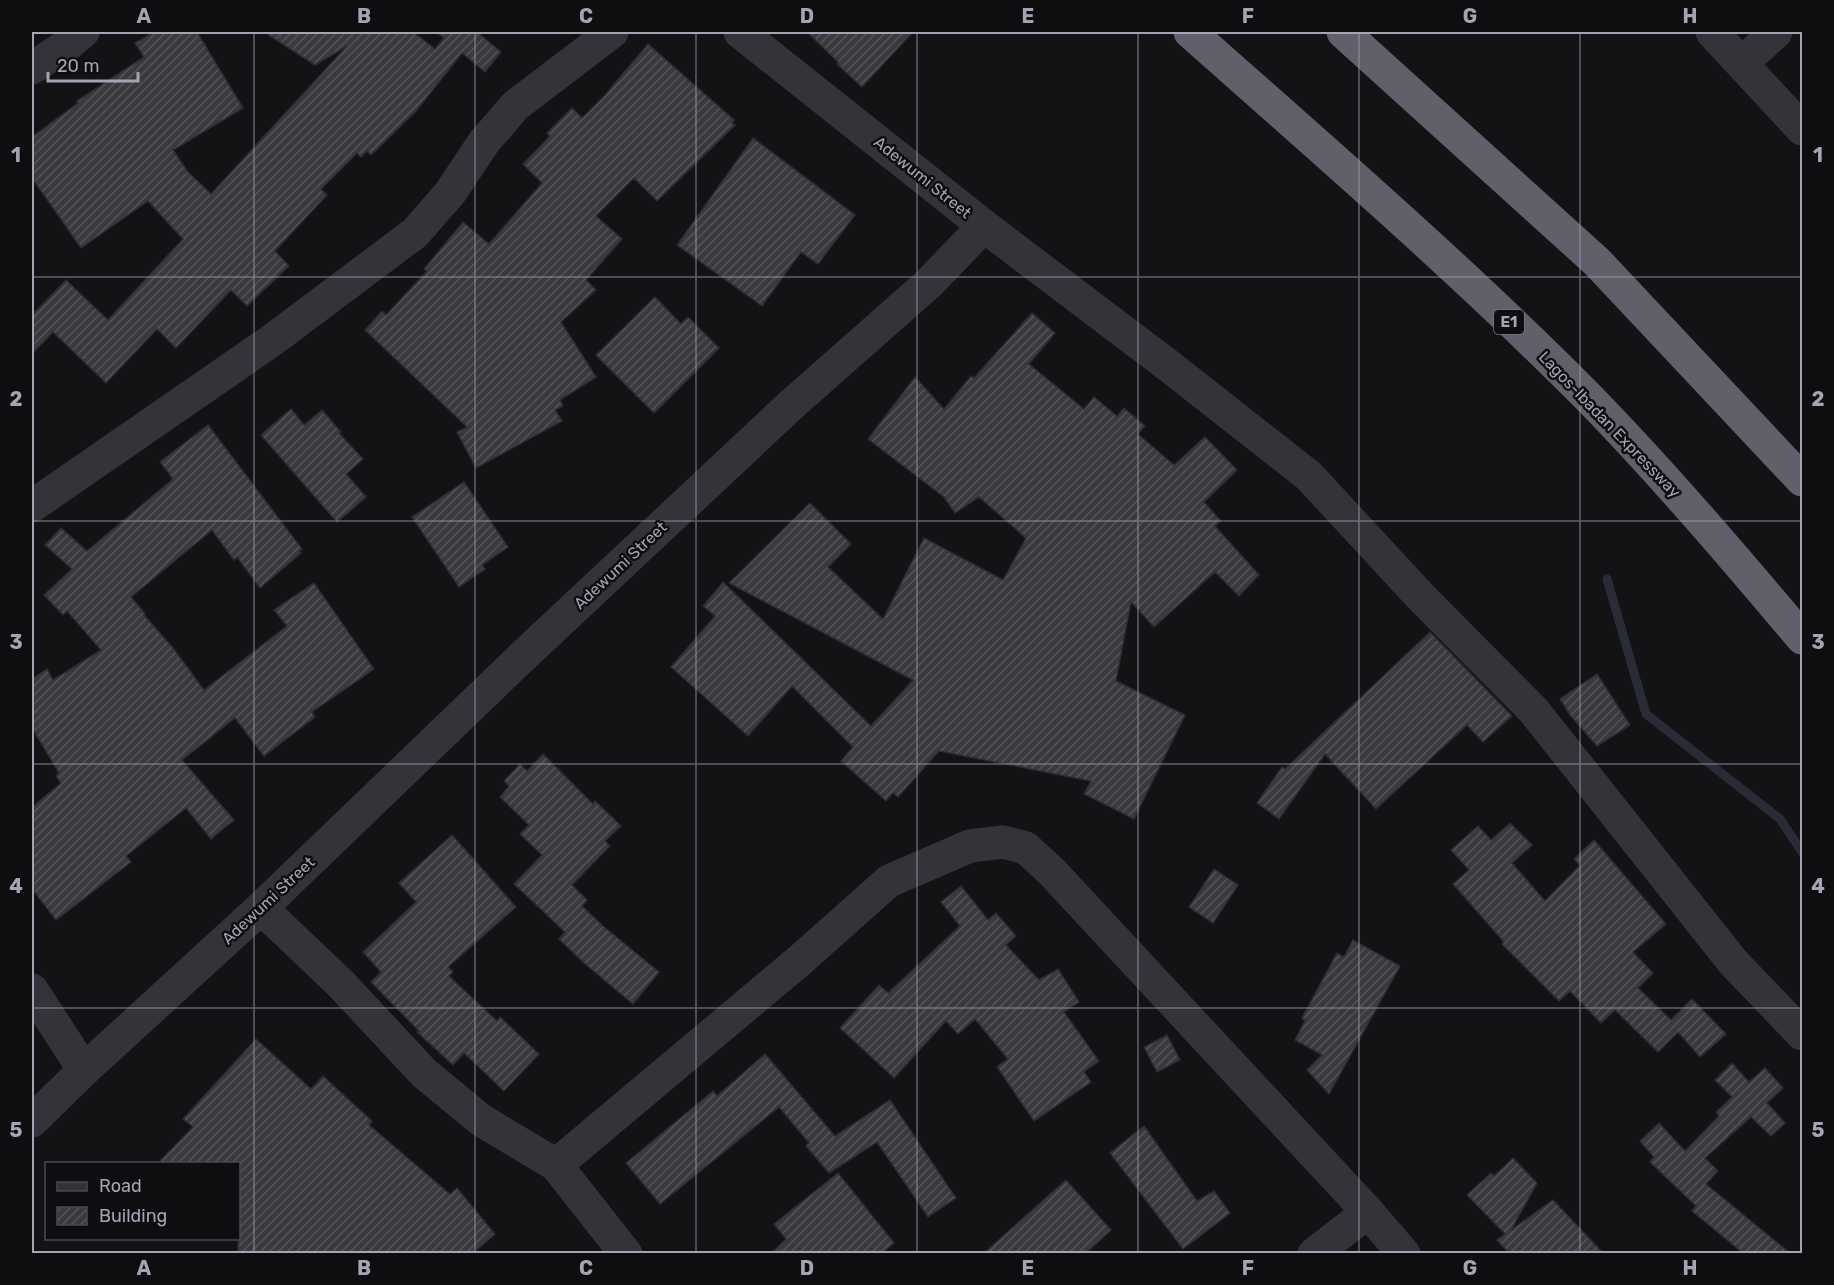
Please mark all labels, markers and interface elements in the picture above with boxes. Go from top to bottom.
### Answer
text: A [137,4,152,28]
text: B [357,4,371,28]
text: C [579,4,593,28]
text: D [800,4,814,28]
text: E [1022,4,1034,28]
text: F [1242,4,1254,28]
text: G [1463,4,1477,28]
text: H [1683,4,1697,28]
scale bar [48,45,138,83]
text: 20 m [57,55,99,77]
street label: Adewumi Street [870,132,975,222]
text: 1 [11,143,21,167]
text: 1 [1813,143,1823,167]
road number: E1 [1494,310,1524,334]
street label: Lagos-Ibadan Expressway [1535,347,1685,501]
text: 2 [10,387,23,411]
text: 2 [1812,387,1825,411]
street label: Adewumi Street [570,518,671,613]
text: 3 [9,630,23,654]
text: 3 [1811,630,1825,654]
street label: Adewumi Street [218,853,319,948]
text: 4 [9,874,23,898]
text: 4 [1811,874,1825,898]
text: 5 [10,1118,23,1142]
text: 5 [1812,1118,1825,1142]
legend [45,1162,240,1240]
text: Road [99,1175,142,1197]
text: Building [99,1205,167,1227]
text: A [137,1256,152,1280]
text: B [357,1256,371,1280]
text: C [579,1256,593,1280]
text: D [800,1256,814,1280]
text: E [1022,1256,1034,1280]
text: F [1242,1256,1254,1280]
text: G [1463,1256,1477,1280]
text: H [1683,1256,1697,1280]

